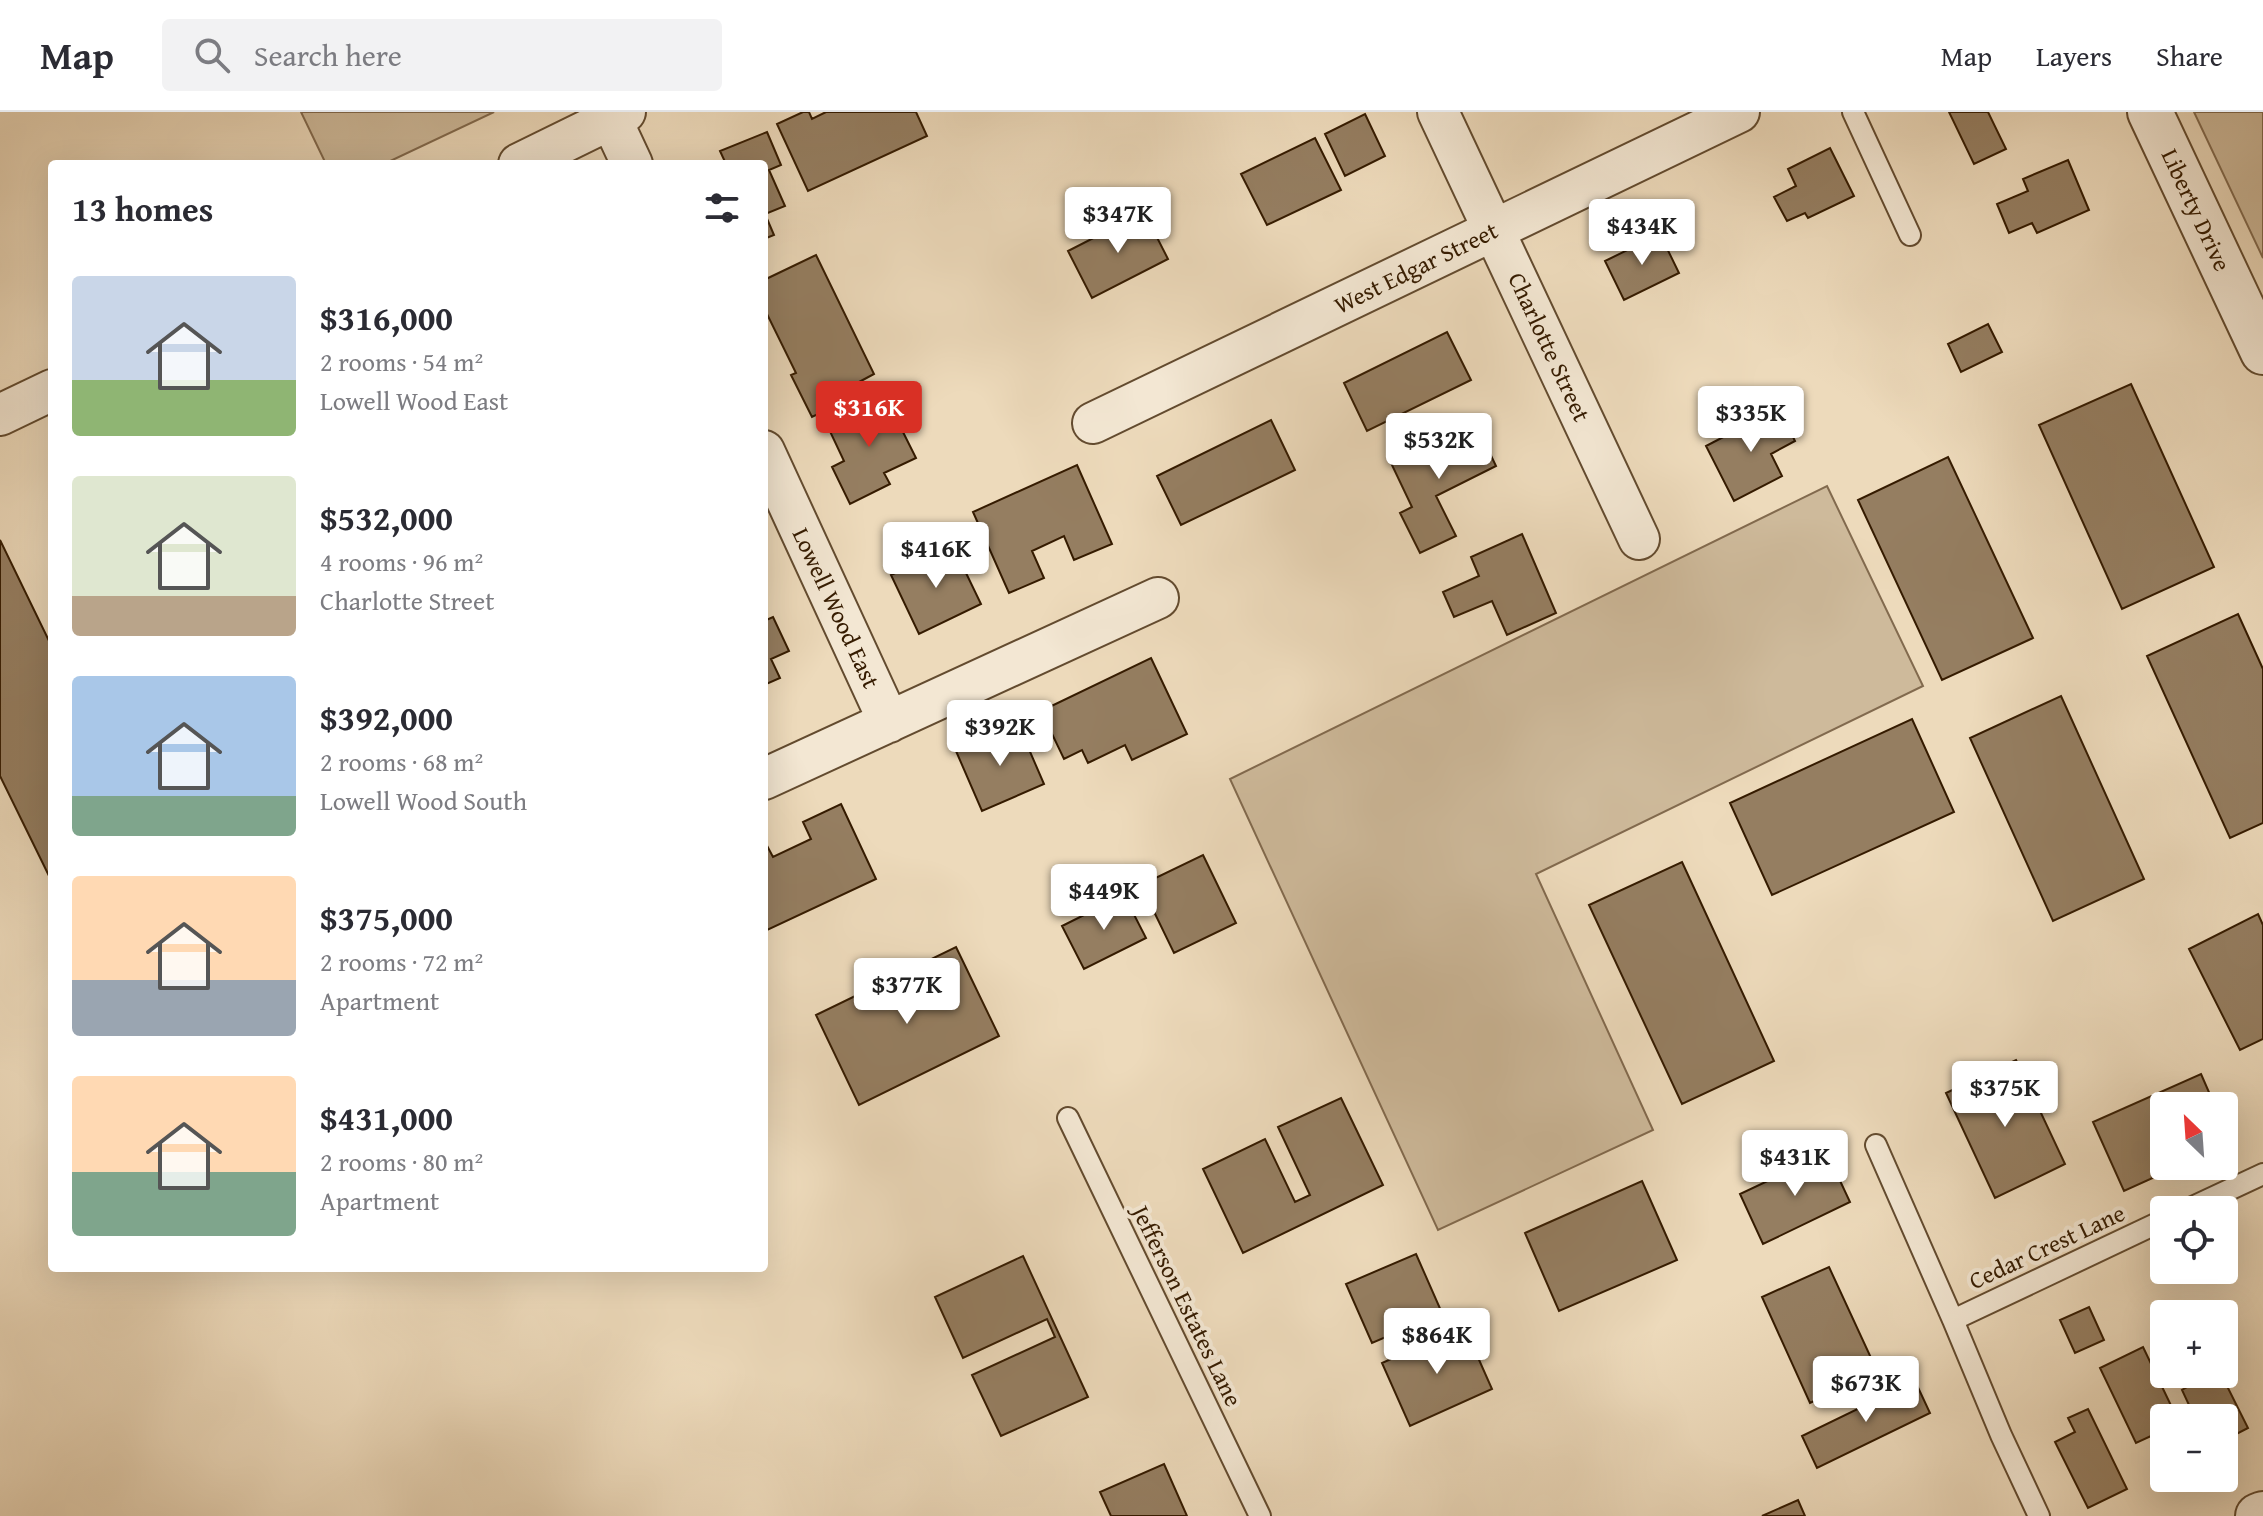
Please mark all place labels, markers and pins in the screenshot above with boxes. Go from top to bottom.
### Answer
pin: $347K [1062,187,1174,255]
pin: $434K [1586,199,1698,267]
pin: $316K [813,381,925,449]
pin: $335K [1695,386,1807,454]
pin: $532K [1383,413,1495,481]
pin: $416K [880,522,992,590]
pin: $392K [944,700,1056,768]
pin: $449K [1048,864,1160,932]
pin: $377K [851,958,963,1026]
pin: $375K [1949,1061,2061,1129]
pin: $431K [1739,1130,1851,1198]
pin: $864K [1381,1308,1493,1376]
pin: $673K [1810,1356,1922,1424]

